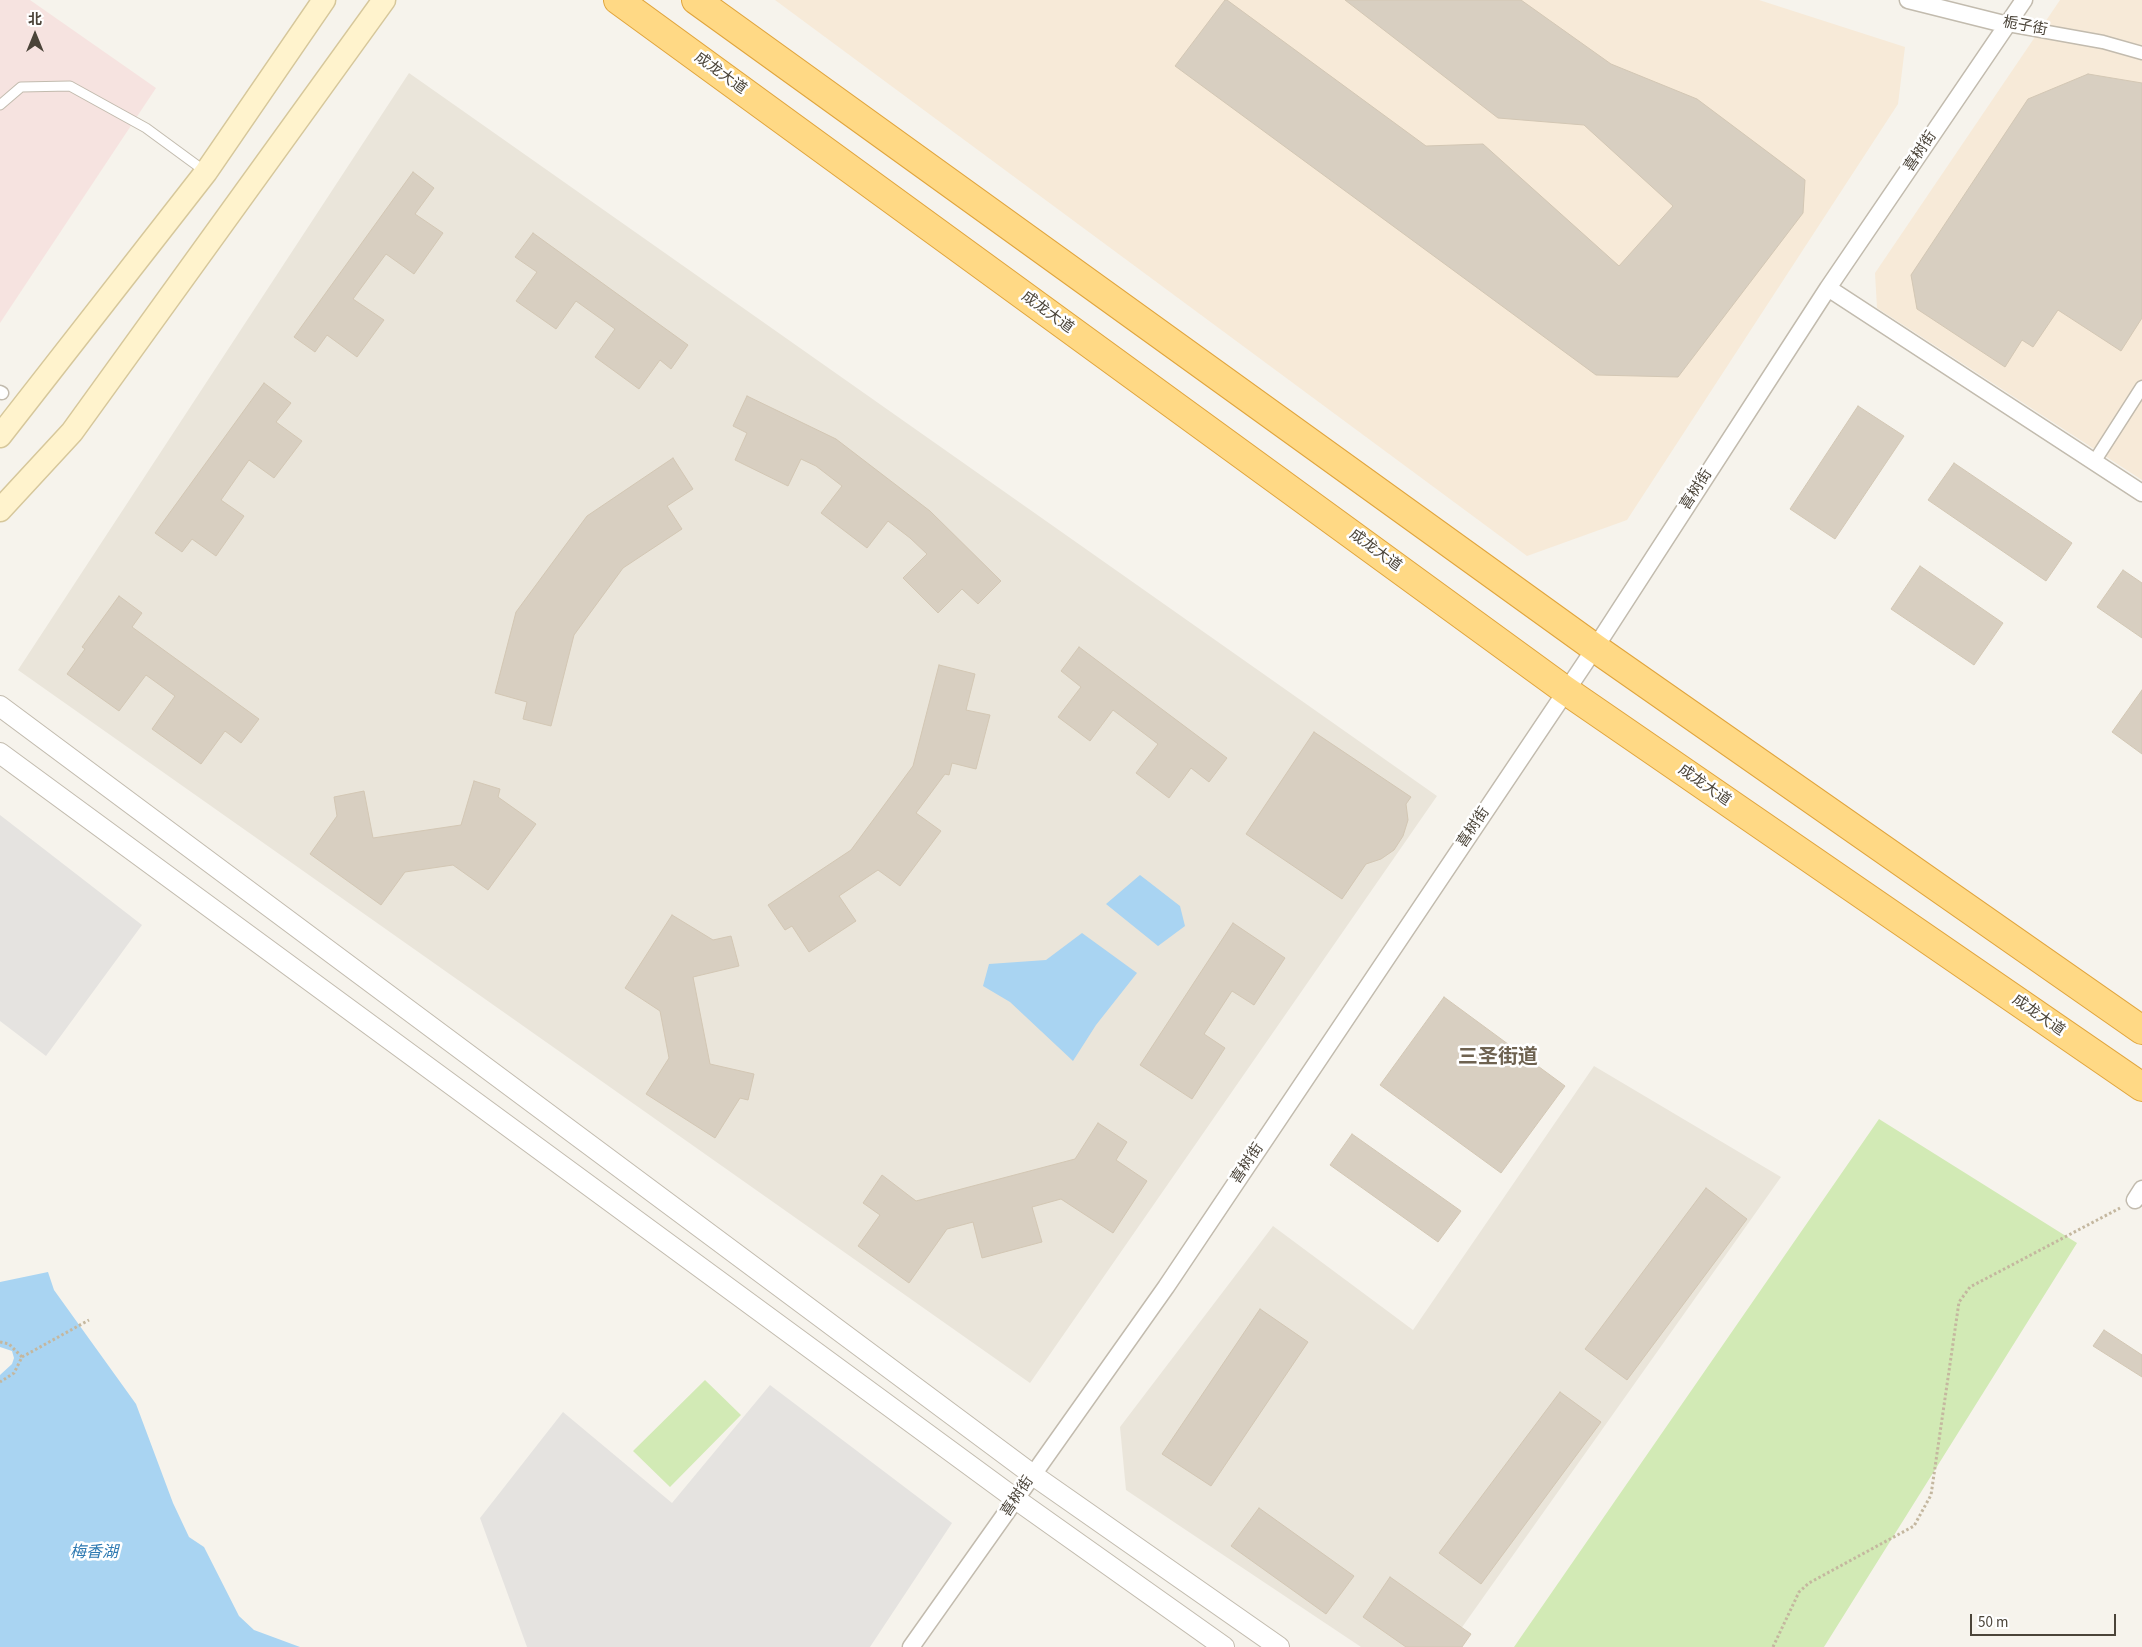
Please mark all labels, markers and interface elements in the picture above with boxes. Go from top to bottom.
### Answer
north arrow [10,10,60,60]
text: 北 [28,10,42,30]
street label: 栀子街 [2001,14,2049,40]
street label: 成龙大道 [690,49,750,99]
street label: 喜树街 [1901,128,1941,176]
street label: 成龙大道 [1017,288,1077,338]
street label: 喜树街 [1677,466,1717,514]
street label: 成龙大道 [1345,526,1405,576]
street label: 成龙大道 [1674,761,1734,811]
street label: 喜树街 [1454,804,1494,852]
street label: 成龙大道 [2008,991,2068,1041]
district label: 三圣街道 [1458,1047,1538,1071]
street label: 喜树街 [1228,1140,1268,1188]
street label: 喜树街 [998,1473,1038,1521]
water label: 梅香湖 [70,1543,118,1563]
scale bar [1972,1604,2118,1636]
text: 50 m [1978,1612,2008,1633]

